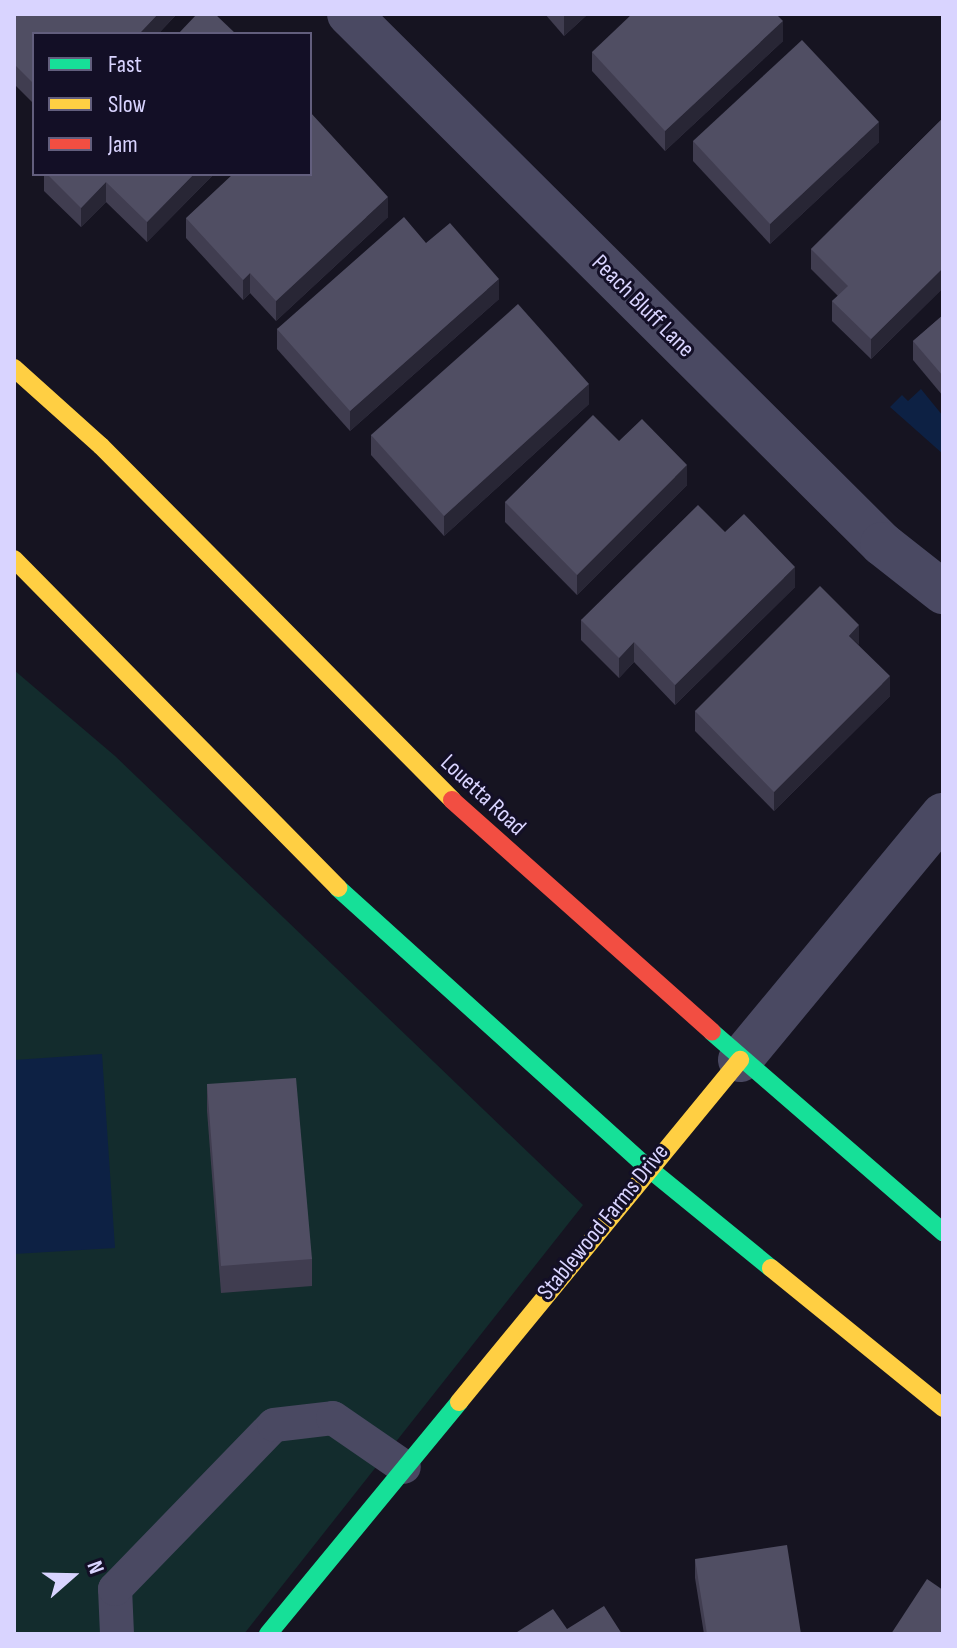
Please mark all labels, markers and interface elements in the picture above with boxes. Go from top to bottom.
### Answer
legend [32,32,312,176]
text: Fast [108,50,142,79]
text: Slow [108,90,146,119]
text: Jam [108,130,138,159]
street label: Peach Bluff Lane [586,249,700,363]
street label: Louetta Road [435,748,531,842]
street label: Stablewood Farms Drive [531,1138,675,1306]
north arrow [32,1536,112,1616]
text: N [80,1557,110,1578]

